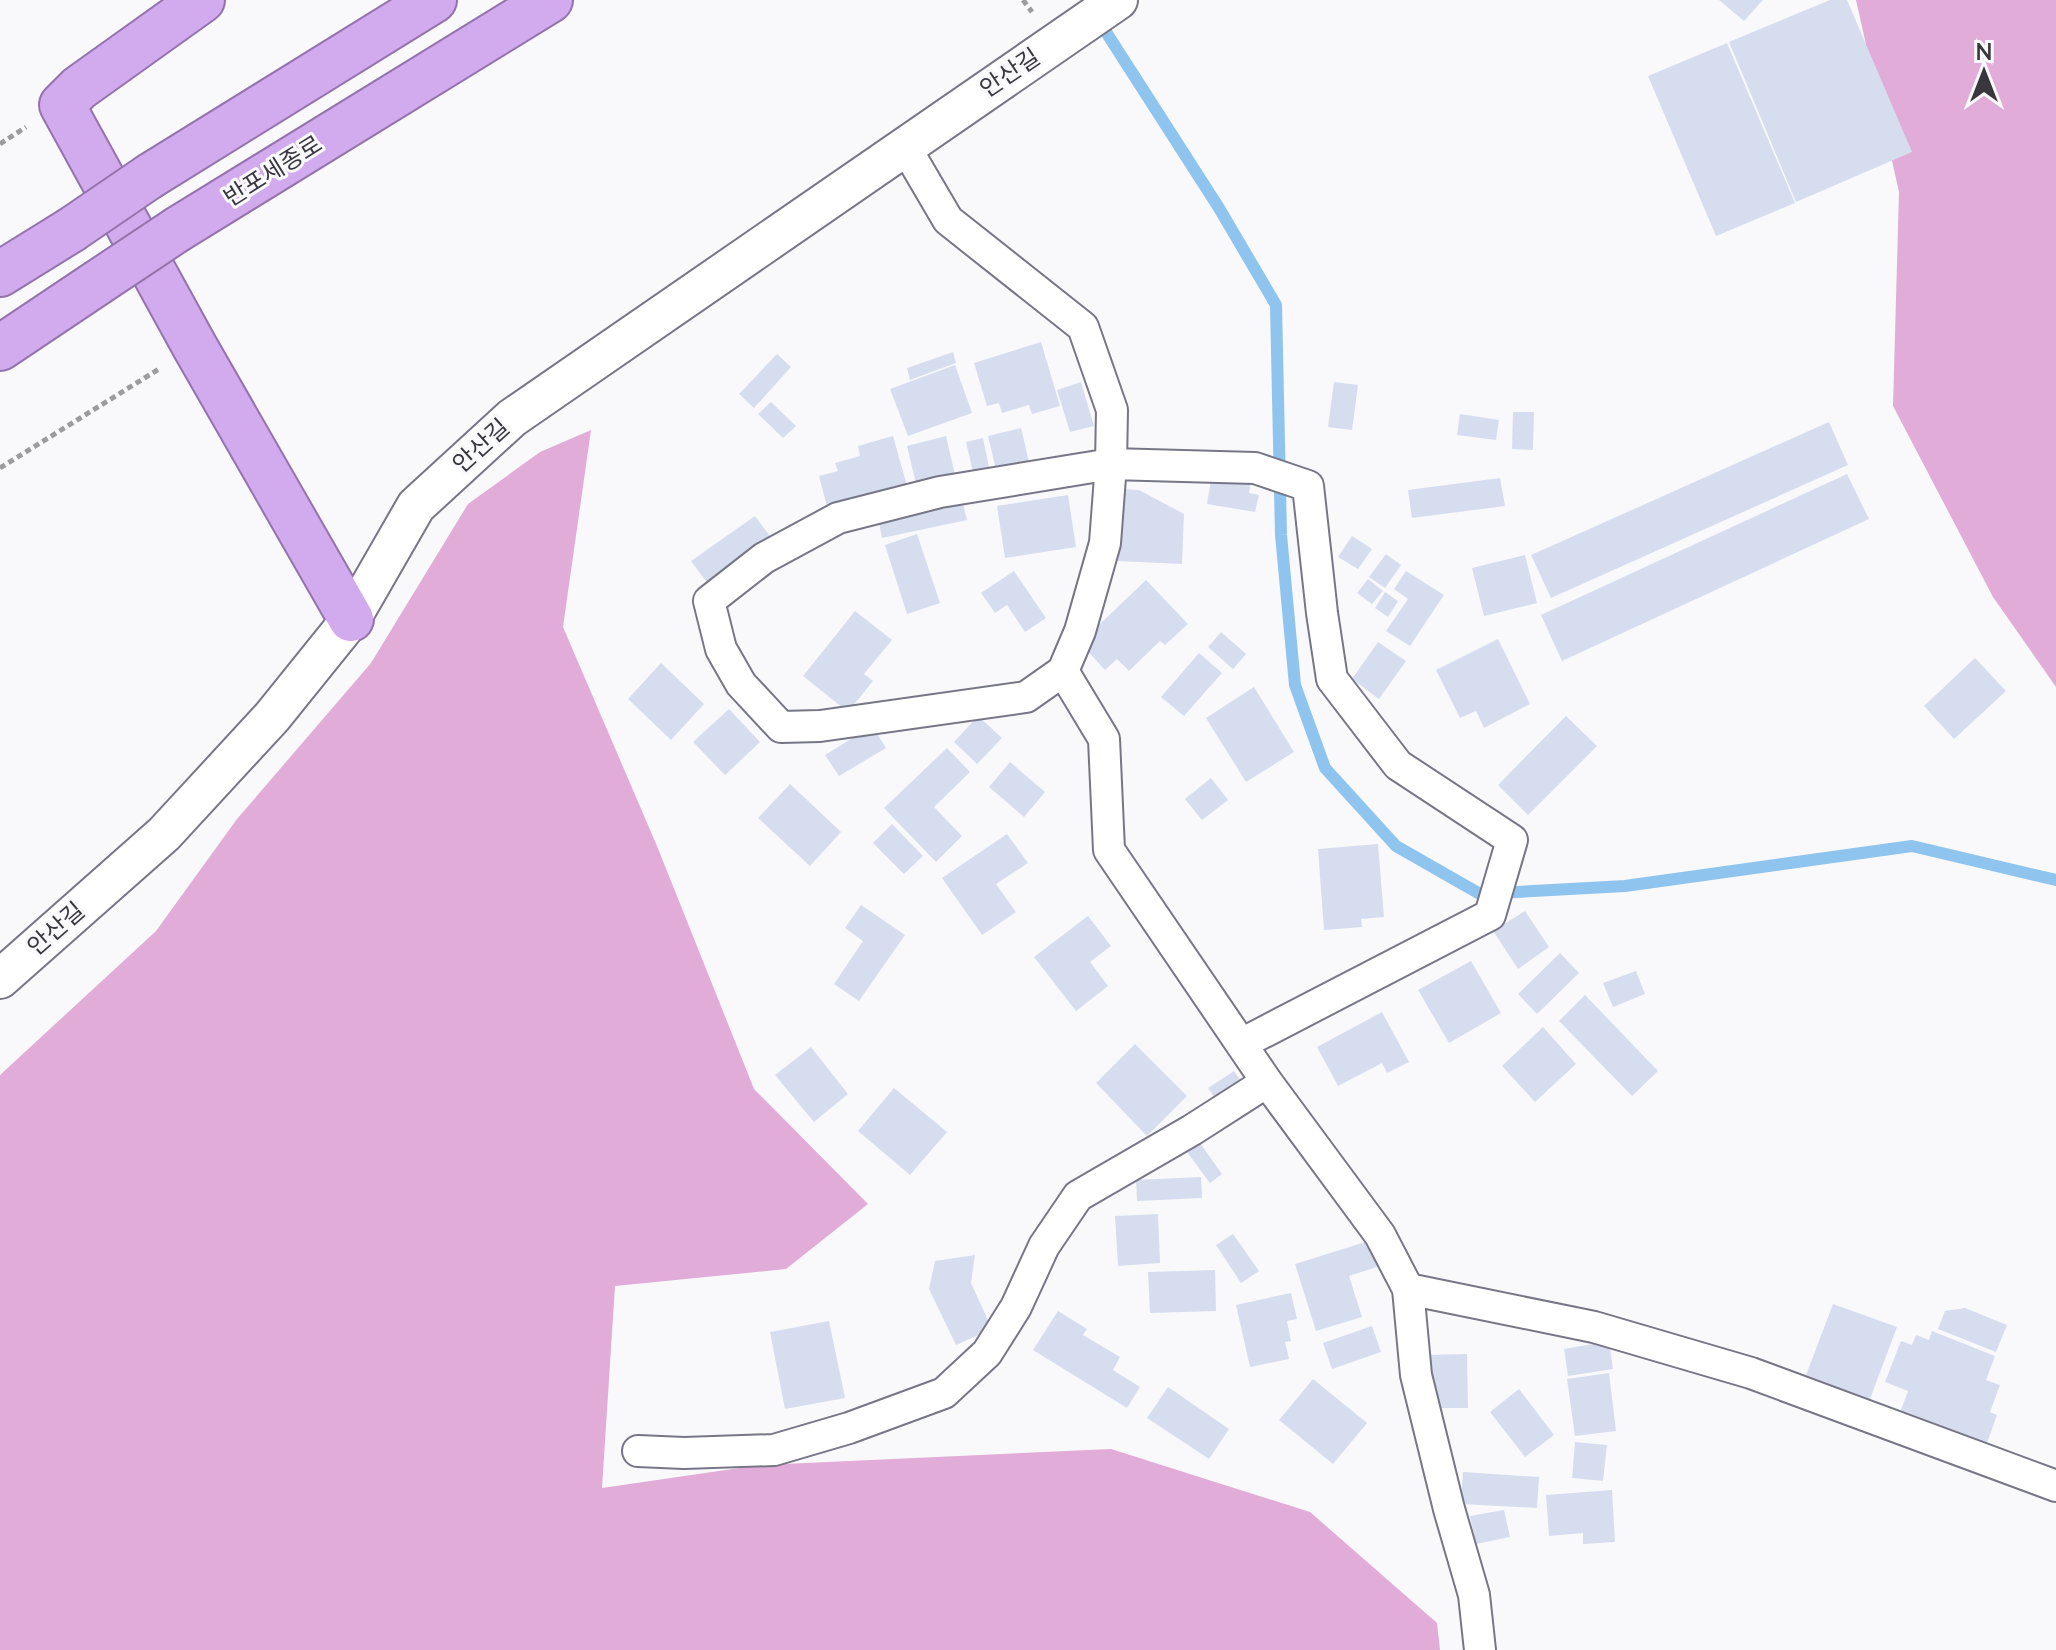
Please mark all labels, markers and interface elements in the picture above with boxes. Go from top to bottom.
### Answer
north arrow [1944,32,2024,112]
text: N [1976,38,1992,65]
street label: 안산길 [974,41,1045,102]
street label: 반포세종로 [218,128,327,211]
street label: 안산길 [446,412,514,478]
street label: 안산길 [21,895,90,961]

